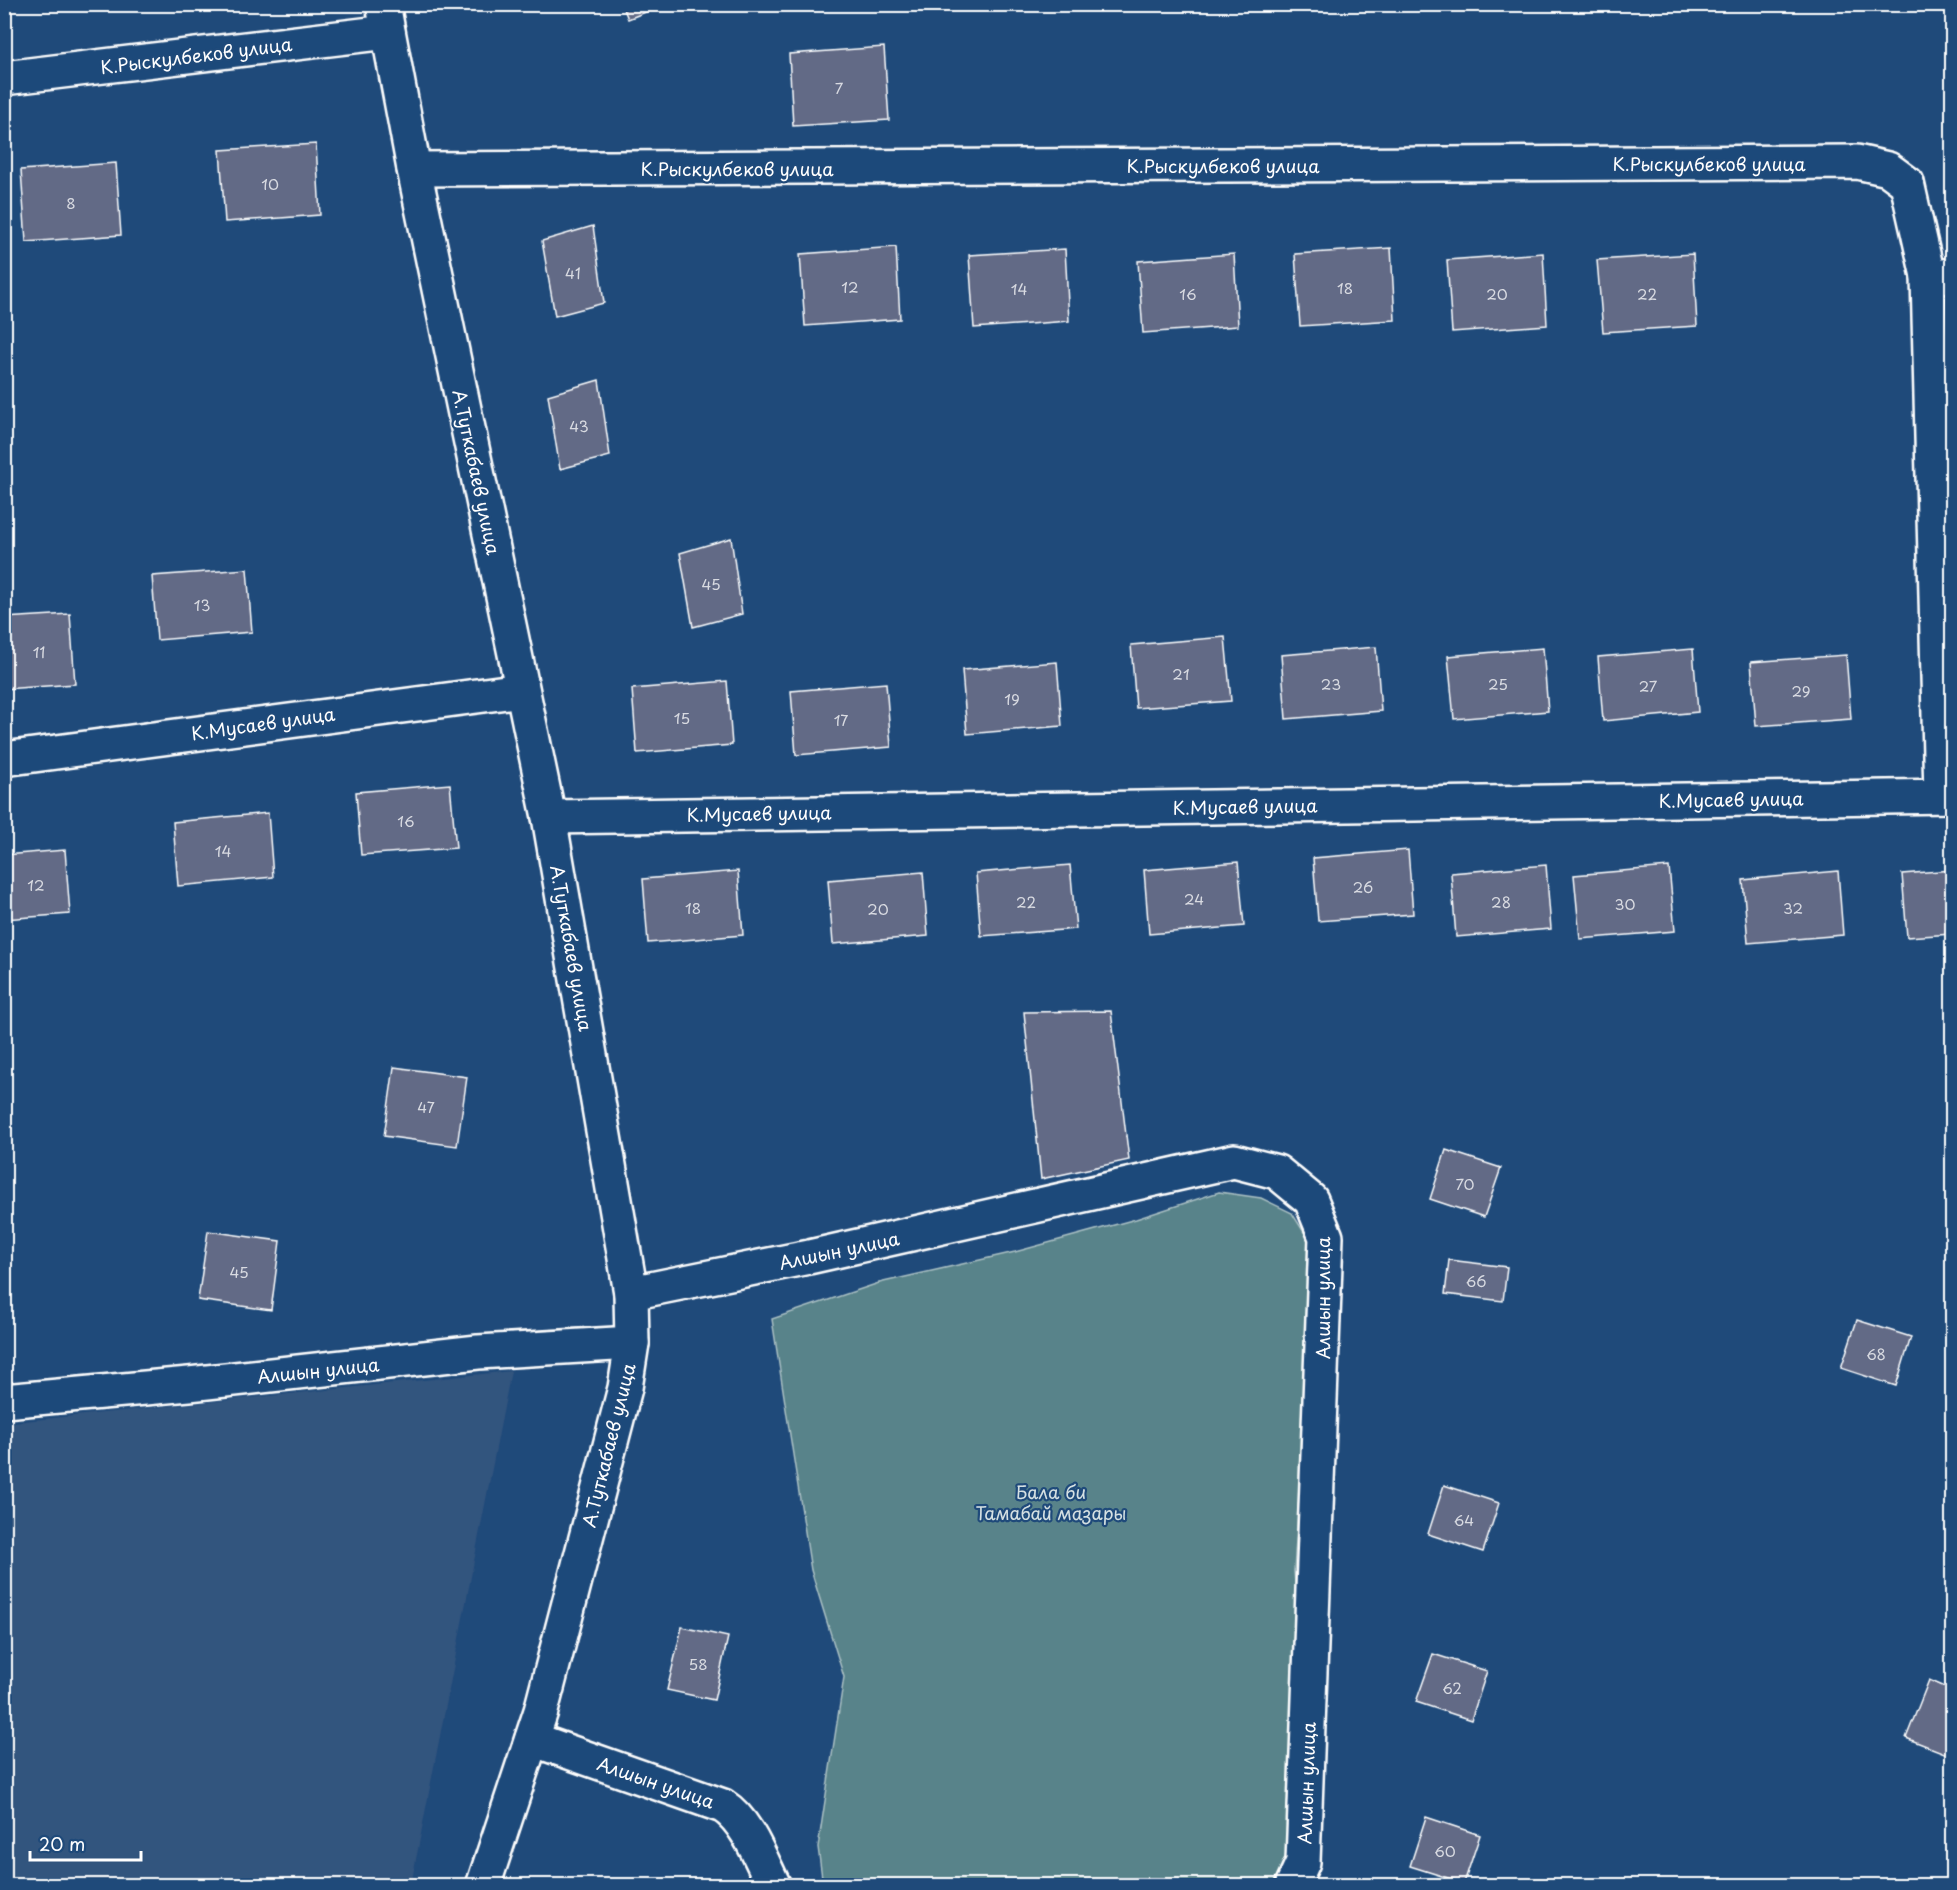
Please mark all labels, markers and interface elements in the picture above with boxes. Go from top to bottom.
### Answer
street label: К.Рыскулбеков улица [99,30,294,80]
house number: 7 [835,76,844,99]
street label: К.Рыскулбеков улица [1613,150,1806,177]
street label: К.Рыскулбеков улица [1127,152,1320,179]
street label: К.Рыскулбеков улица [641,155,834,182]
house number: 10 [261,172,279,195]
house number: 8 [66,191,76,214]
house number: 41 [565,261,581,284]
house number: 12 [841,275,859,298]
house number: 18 [1337,276,1353,299]
house number: 14 [1011,277,1027,300]
house number: 16 [1179,282,1197,305]
house number: 20 [1486,282,1508,305]
house number: 22 [1637,282,1657,305]
street label: А.Туткабаев улица [446,387,508,558]
house number: 43 [569,414,589,437]
house number: 45 [701,572,721,595]
house number: 13 [194,593,210,616]
house number: 11 [33,640,45,663]
house number: 21 [1172,662,1190,685]
house number: 23 [1321,672,1341,695]
house number: 25 [1488,672,1508,695]
house number: 27 [1639,674,1658,697]
house number: 29 [1791,679,1811,702]
house number: 19 [1004,687,1020,710]
street label: К.Мусаев улица [189,699,337,746]
house number: 15 [674,706,690,729]
house number: 17 [834,708,848,731]
street label: К.Мусаев улица [1658,784,1804,814]
street label: К.Мусаев улица [1172,791,1318,821]
street label: К.Мусаев улица [686,798,832,828]
house number: 16 [397,809,415,832]
house number: 14 [215,839,231,862]
street label: А.Туткабаев улица [544,863,600,1034]
house number: 12 [27,873,45,896]
house number: 26 [1353,875,1373,898]
house number: 24 [1184,887,1204,910]
house number: 22 [1016,890,1036,913]
house number: 28 [1491,890,1511,913]
house number: 30 [1615,892,1635,915]
house number: 18 [685,896,701,919]
house number: 32 [1783,896,1803,919]
house number: 20 [867,897,889,920]
house number: 47 [417,1095,435,1118]
house number: 70 [1455,1172,1475,1195]
street label: Алшын улица [776,1224,902,1276]
street label: Алшын улица [1309,1236,1336,1359]
house number: 45 [229,1260,249,1283]
house number: 66 [1466,1269,1486,1292]
house number: 68 [1866,1342,1886,1365]
street label: Алшын улица [256,1350,381,1390]
street label: А.Туткабаев улица [575,1360,642,1530]
park label: Бала би Тамабай мазары [976,1478,1126,1526]
house number: 64 [1454,1508,1474,1531]
house number: 58 [688,1652,708,1675]
house number: 62 [1442,1676,1462,1699]
street label: Алшын улица [1290,1721,1322,1845]
street label: Алшын улица [594,1749,719,1815]
scale bar [30,1824,141,1862]
text: 20 m [39,1830,85,1857]
house number: 60 [1434,1839,1456,1862]

